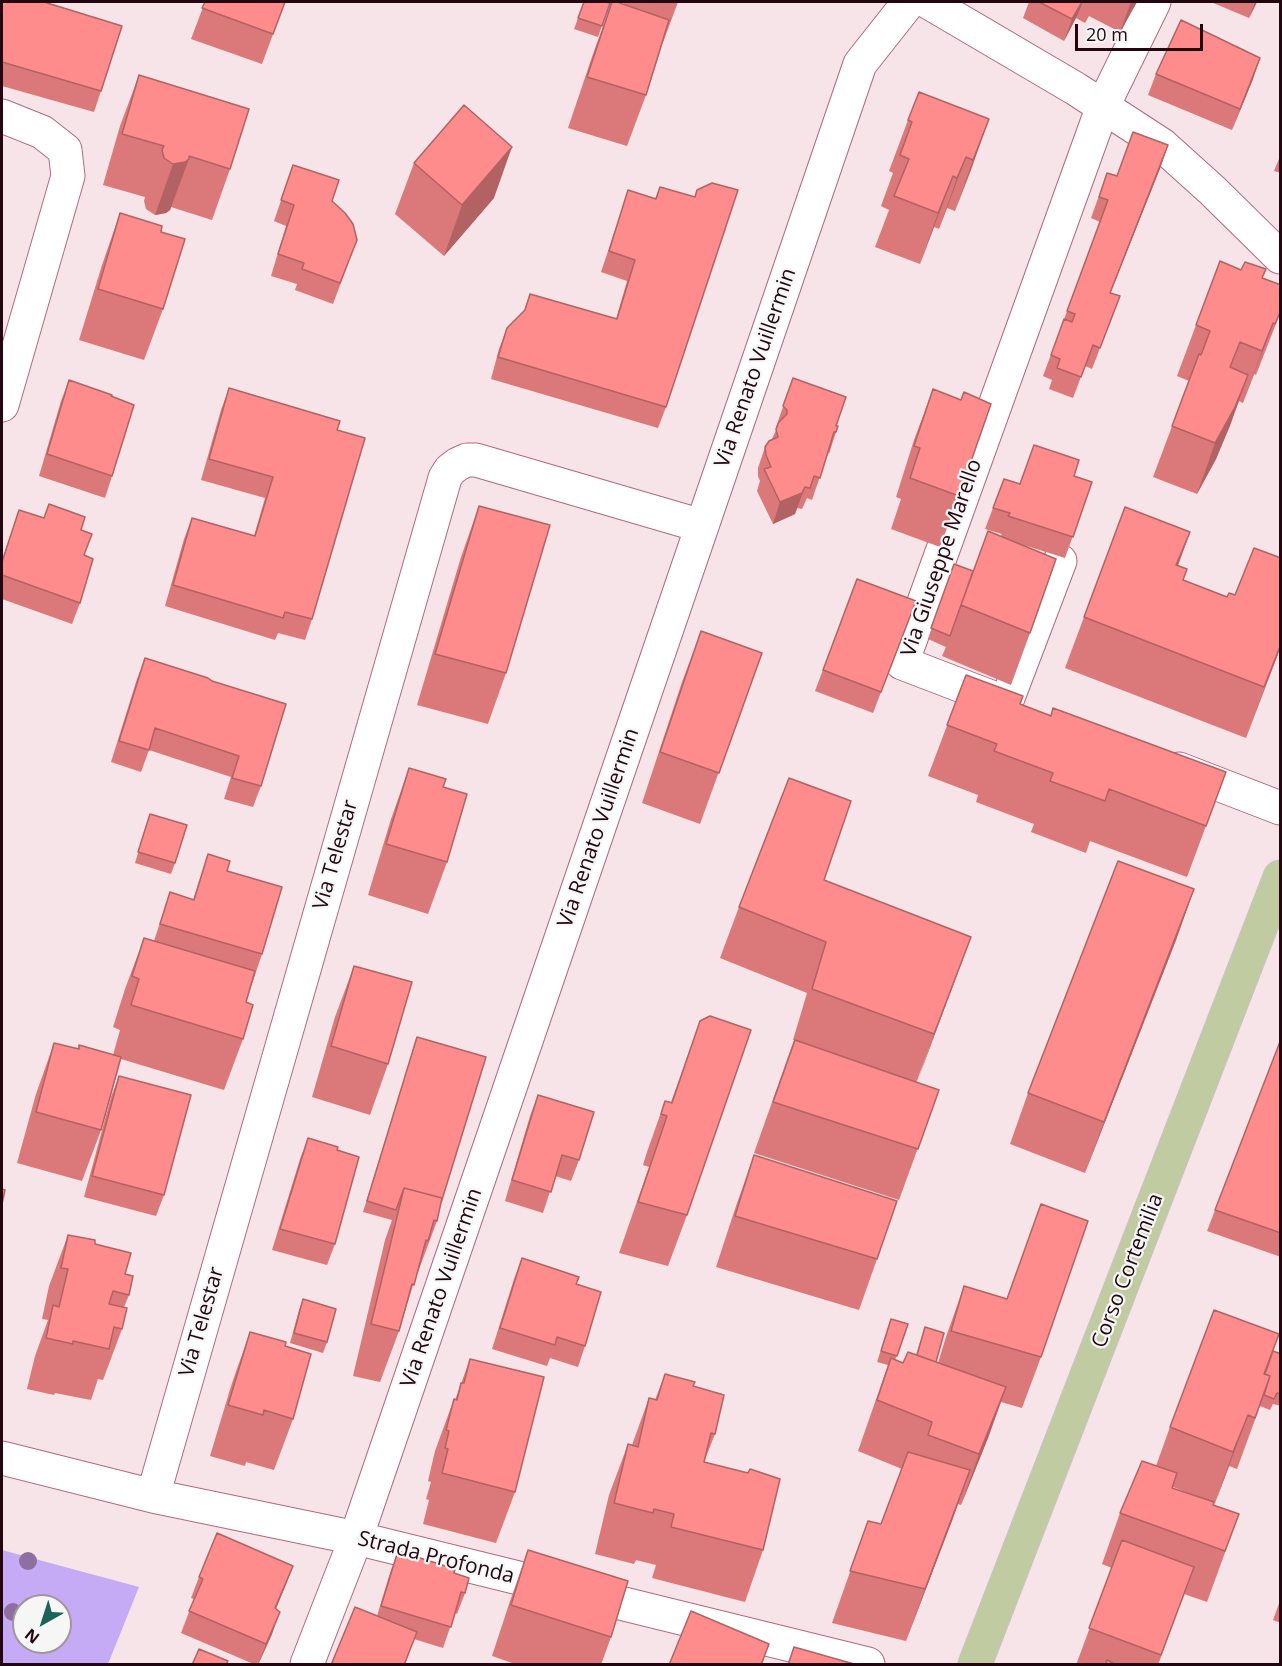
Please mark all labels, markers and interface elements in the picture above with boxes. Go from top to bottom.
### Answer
scale bar [1078,12,1206,50]
text: 20 m [1086,22,1128,46]
street label: Via Renato Vuillermin [710,265,802,471]
street label: Via Giuseppe Marello [896,456,988,660]
street label: Via Renato Vuillermin [553,725,645,931]
street label: Via Telestar [308,797,364,913]
street label: Via Renato Vuillermin [396,1185,488,1391]
street label: Corso Cortemilia [1087,1190,1169,1352]
street label: Via Telestar [174,1264,230,1380]
street label: Strada Profonda [355,1526,517,1590]
north arrow [12,1594,72,1654]
text: N [20,1624,44,1649]

